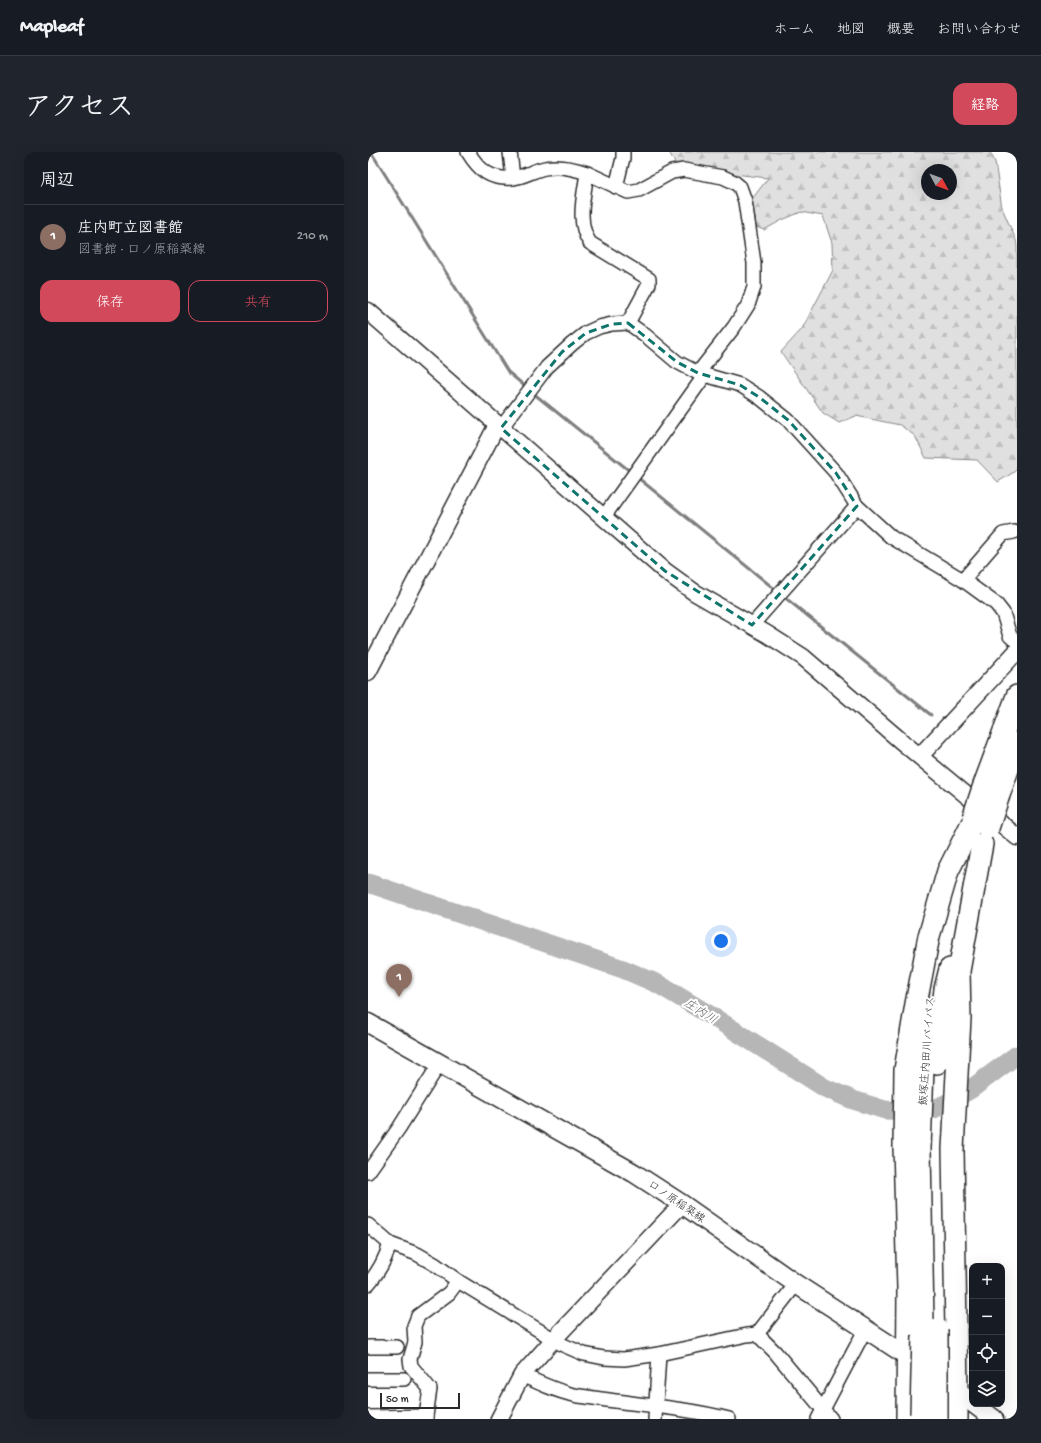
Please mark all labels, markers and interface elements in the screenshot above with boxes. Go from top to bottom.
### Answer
text: Mapleaf [20,16,83,39]
text: ホーム [774,22,815,39]
text: 地図 [837,22,865,39]
text: 概要 [887,22,915,39]
text: お問い合わせ [937,22,1021,39]
button: 経路 [953,83,1017,125]
text: アクセス [24,93,134,126]
north arrow [921,164,957,200]
text: 周辺 [40,172,74,192]
text: 庄内町立図書館 [78,220,183,238]
text: 1 [50,229,56,244]
text: 210 m [297,229,328,244]
text: 図書館 · 口ノ原稲築線 [78,243,205,258]
button: 保存 [40,280,180,322]
button: 共有 [188,280,328,322]
your location [711,931,731,951]
pin: 1 [386,964,412,997]
water label: 庄内川 [681,996,719,1028]
street label: 飯塚庄内田川バイパス [917,996,938,1106]
street label: 口ノ原稲築線 [645,1178,707,1226]
map controls [969,1263,1005,1407]
button: + [969,1263,1005,1299]
button: − [969,1299,1005,1335]
button: locate [969,1335,1005,1371]
button: layers [969,1371,1005,1407]
scale bar [380,1391,460,1410]
text: 50 m [386,1394,408,1406]

